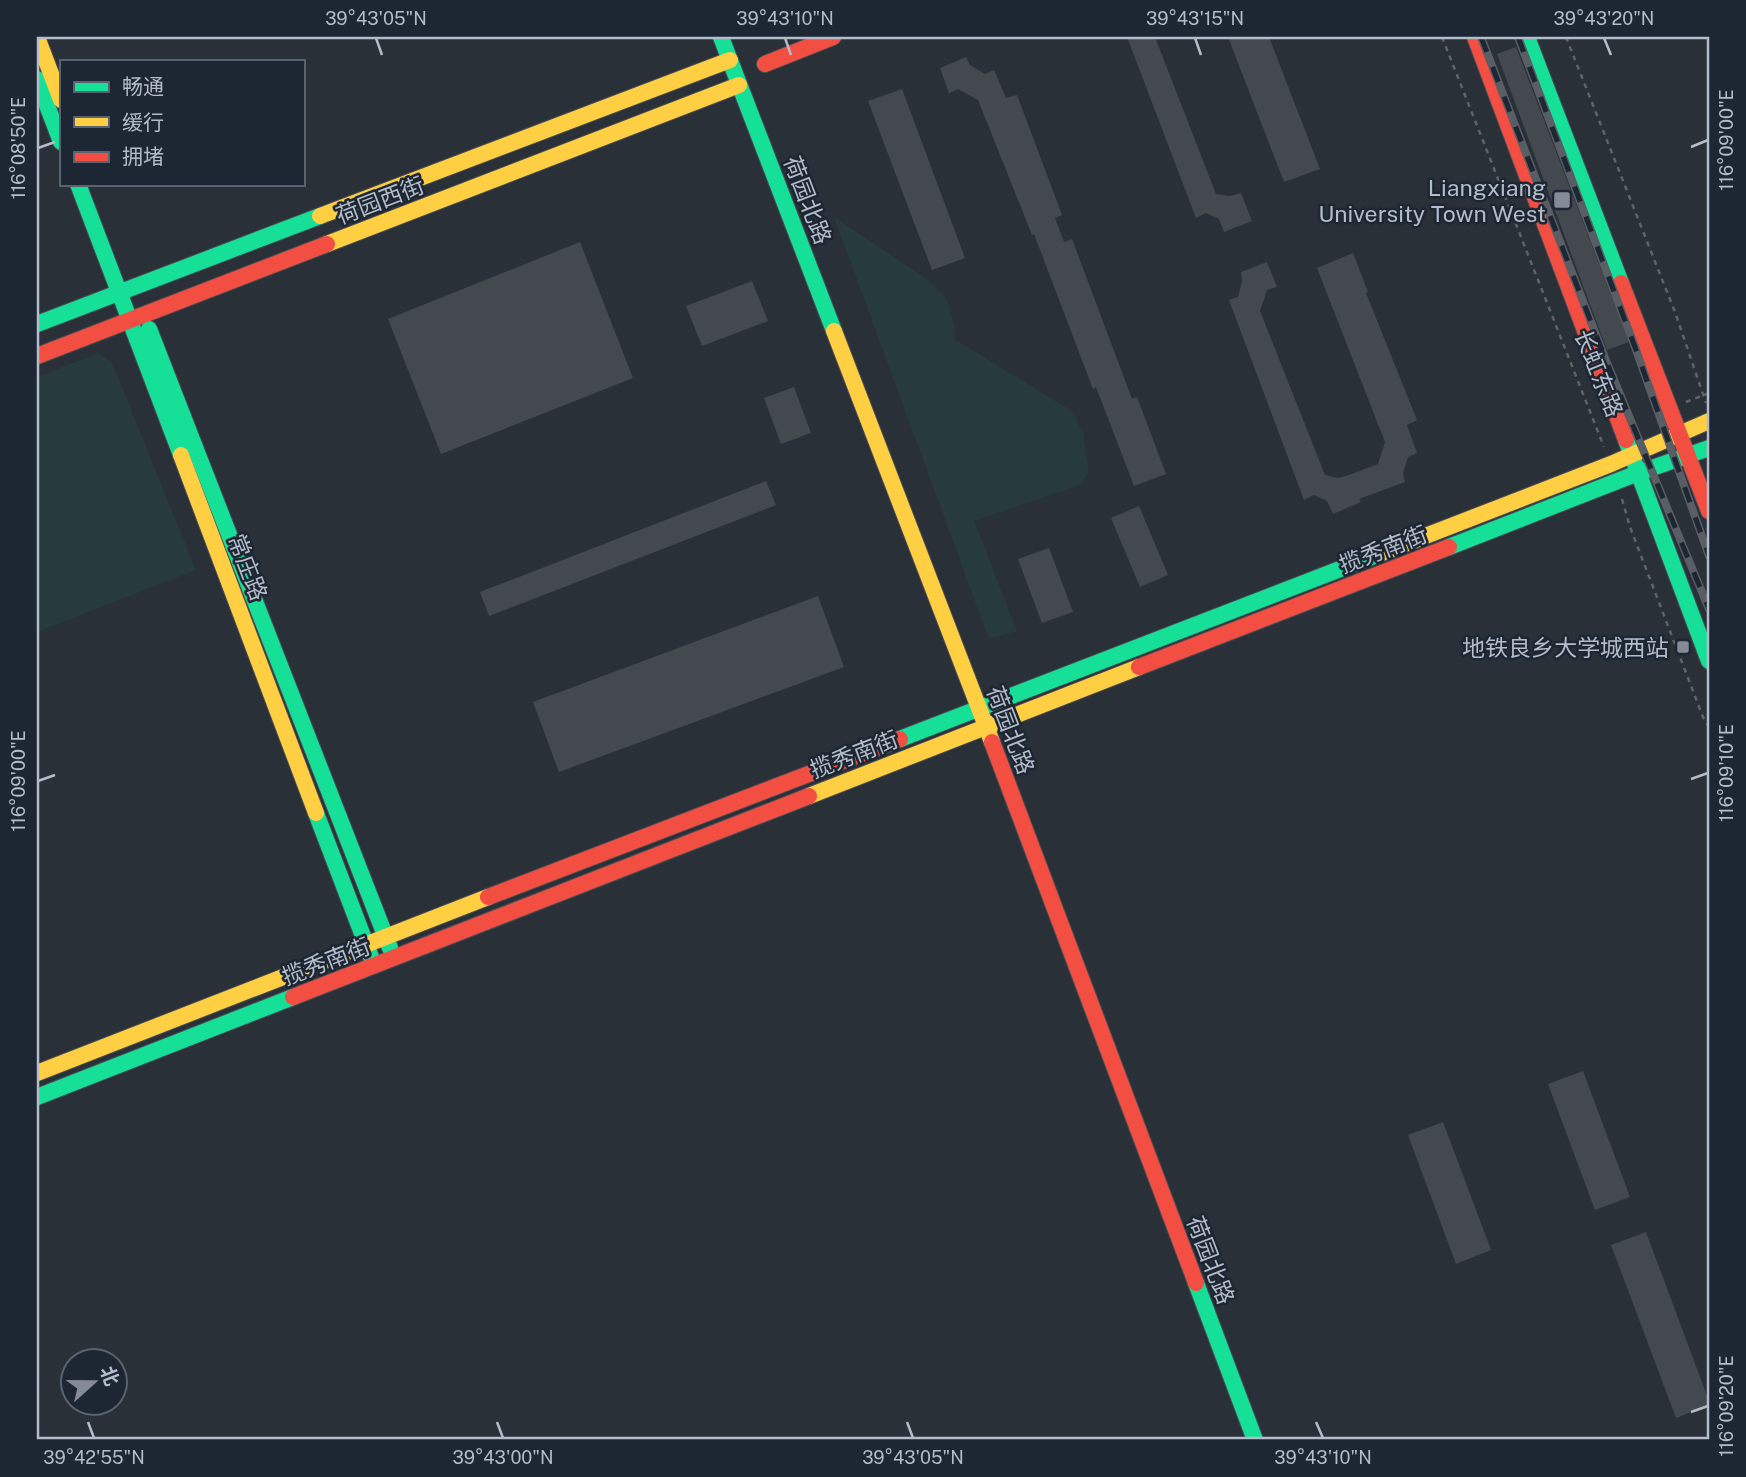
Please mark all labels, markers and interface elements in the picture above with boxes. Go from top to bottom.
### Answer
text: 39°43'05"N [325,8,427,29]
text: 39°43'10"N [736,8,834,29]
text: 39°43'15"N [1146,8,1244,29]
text: 39°43'20"N [1554,8,1654,29]
legend [60,60,304,186]
text: 畅通 [122,74,164,99]
text: 116°09'00"E [1716,89,1737,191]
text: 116°08'50"E [8,97,29,199]
text: 缓行 [122,110,164,135]
text: 拥堵 [122,144,164,169]
street label: 荷园北路 [779,152,837,248]
street label: 荷园西街 [332,171,428,229]
place label: Liangxiang University Town West [1318,174,1546,227]
marker: Liangxiang University Town West [1552,190,1572,210]
street label: 长虹东路 [1569,325,1629,421]
street label: 揽秀南街 [1335,520,1431,578]
street label: 常庄路 [223,530,273,604]
place label: 地铁良乡大学城西站 [1462,634,1669,661]
marker: 地铁良乡大学城西站 [1675,639,1691,655]
street label: 荷园北路 [982,682,1040,778]
text: 116°09'10"E [1716,724,1737,822]
street label: 揽秀南街 [806,725,902,783]
text: 116°09'00"E [8,730,29,832]
street label: 揽秀南街 [278,932,374,990]
street label: 荷园北路 [1182,1212,1240,1308]
north arrow [60,1348,130,1418]
text: 116°09'20"E [1716,1355,1737,1457]
text: 北 [96,1363,124,1389]
text: 39°42'55"N [43,1447,145,1468]
text: 39°43'00"N [452,1447,554,1468]
text: 39°43'05"N [862,1447,964,1468]
text: 39°43'10"N [1274,1447,1372,1468]

